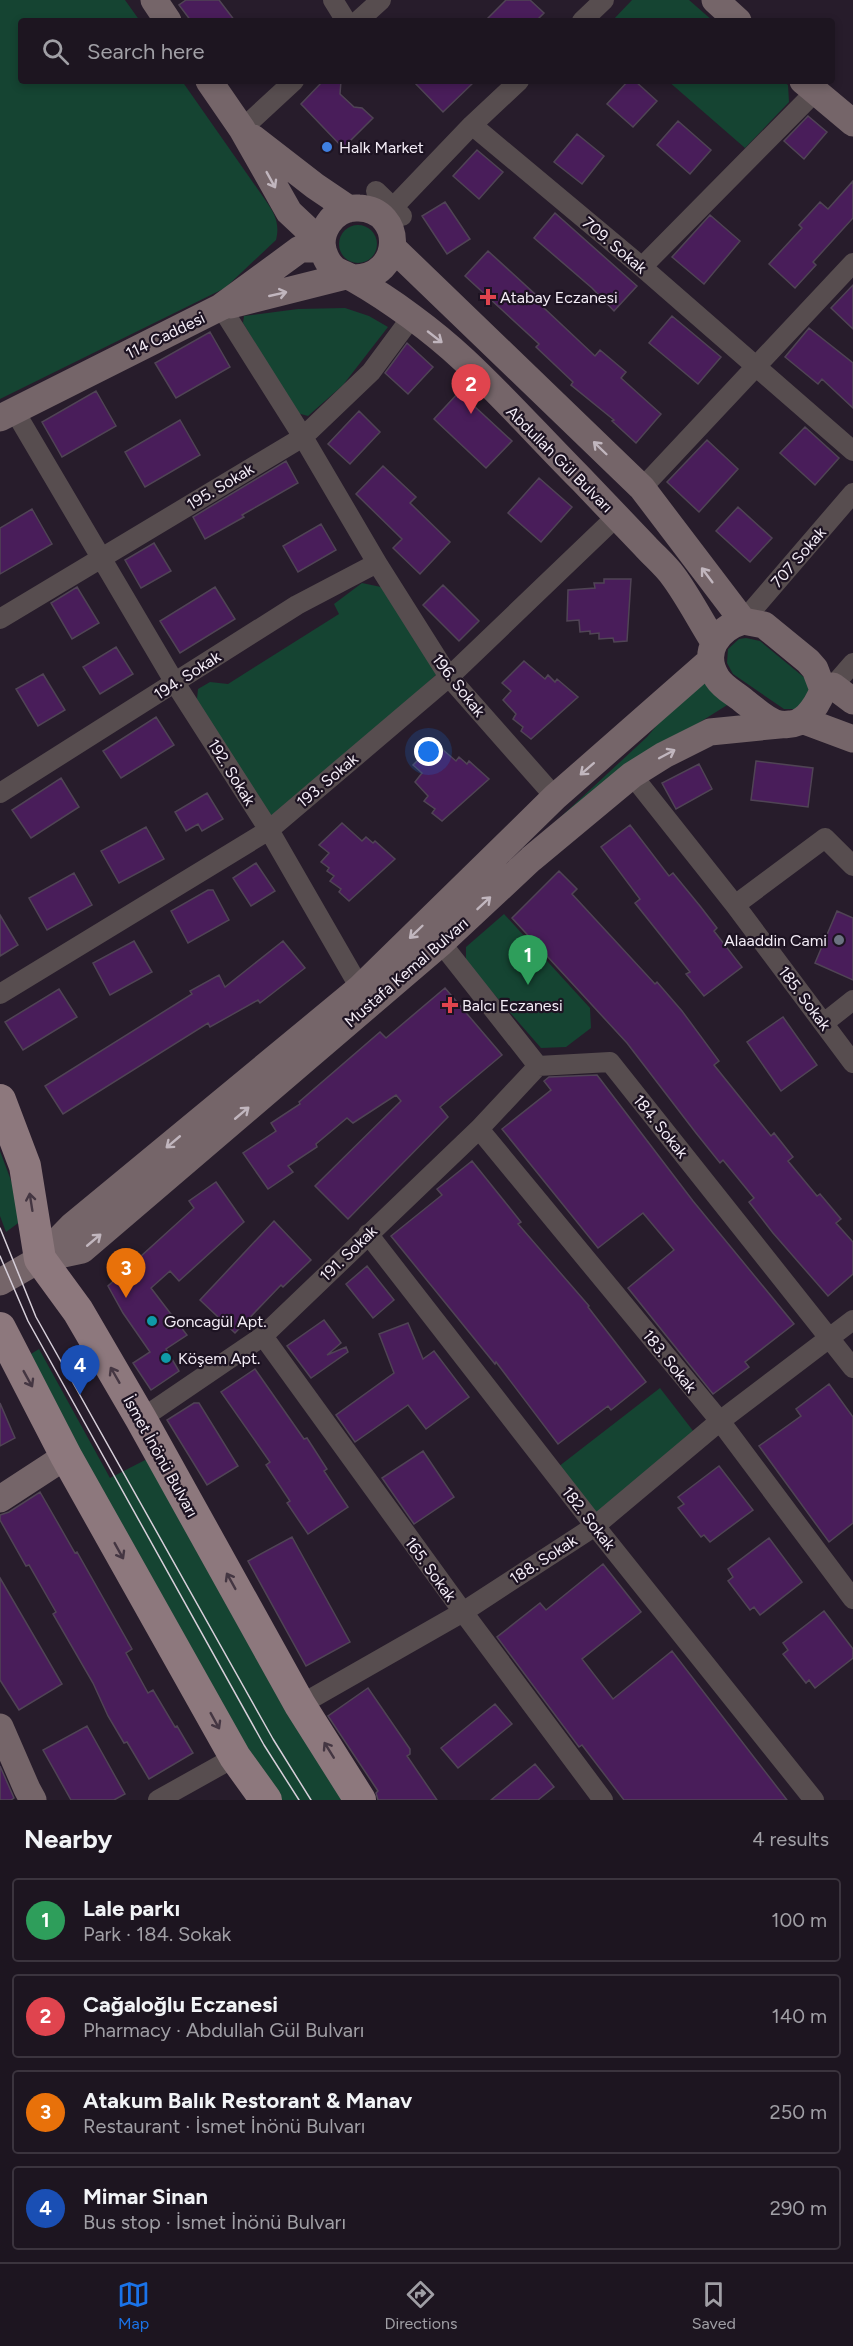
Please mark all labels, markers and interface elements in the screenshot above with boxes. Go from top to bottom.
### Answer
search box [18,18,835,84]
icon: search [39,35,72,68]
text: Search here [87,38,205,65]
place label: Halk Market [339,138,424,157]
marker: Halk Market [320,140,334,154]
one-way arrow [265,171,277,188]
street label: 709. Sokak [579,213,651,278]
one-way arrow [268,288,287,299]
place label: Atabay Eczanesi [500,288,618,307]
marker: Atabay Eczanesi [481,290,495,304]
street label: 114 Caddesi [123,308,208,363]
one-way arrow [427,330,442,344]
pin: 2 [452,364,490,414]
street label: Abdullah Gül Bulvarı [502,402,617,517]
one-way arrow [593,441,608,455]
street label: 195. Sokak [183,459,257,514]
street label: 707 Sokak [767,523,830,591]
one-way arrow [701,567,714,583]
street label: 194. Sokak [150,647,224,704]
street label: 196. Sokak [428,650,489,721]
street label: 192. Sokak [204,736,259,809]
your location [414,737,443,766]
one-way arrow [658,748,676,759]
street label: 193. Sokak [293,749,362,812]
one-way arrow [580,762,595,776]
one-way arrow [476,896,491,910]
street label: Mustafa Kemal Bulvarı [341,914,472,1031]
one-way arrow [408,925,423,940]
place label: Alaaddin Cami [724,931,827,950]
marker: Alaaddin Cami [832,933,846,947]
pin: 1 [508,936,548,985]
street label: 185. Sokak [774,962,835,1034]
place label: Balcı Eczanesi [462,996,563,1015]
marker: Balcı Eczanesi [443,998,457,1012]
street label: 184. Sokak [629,1091,692,1162]
one-way arrow [234,1107,250,1120]
one-way arrow [165,1136,181,1149]
one-way arrow [25,1192,36,1212]
street label: 191. Sokak [316,1221,381,1285]
one-way arrow [86,1233,101,1247]
pin: 3 [106,1248,146,1298]
place label: Goncagül Apt. [164,1312,267,1331]
marker: Goncagül Apt. [145,1314,159,1328]
street label: 183. Sokak [639,1326,701,1397]
pin: 4 [60,1346,100,1395]
place label: Köşem Apt. [178,1349,260,1368]
marker: Köşem Apt. [159,1351,173,1365]
one-way arrow [109,1367,121,1384]
one-way arrow [22,1370,34,1387]
street label: İsmet İnönü Bulvarı [119,1392,202,1520]
street label: 182. Sokak [558,1483,619,1554]
street label: 188. Sokak [506,1531,581,1588]
street label: 165. Sokak [401,1533,460,1605]
one-way arrow [113,1542,125,1559]
one-way arrow [225,1573,236,1591]
one-way arrow [209,1712,221,1729]
one-way arrow [322,1742,335,1759]
text: Nearby [24,1823,112,1855]
text: 4 results [752,1827,829,1851]
text: Lale parkı [83,1895,180,1922]
text: 1 [41,1908,50,1932]
text: 100 m [771,1908,827,1932]
text: Park · 184. Sokak [83,1922,231,1946]
text: Cağaloğlu Eczanesi [83,1991,278,2018]
text: 2 [40,2004,51,2028]
text: 140 m [772,2004,827,2028]
text: Pharmacy · Abdullah Gül Bulvarı [83,2018,364,2042]
text: Atakum Balık Restorant & Manav [83,2087,412,2114]
text: 3 [40,2100,51,2124]
text: 250 m [770,2100,827,2124]
text: Restaurant · İsmet İnönü Bulvarı [83,2114,365,2138]
text: Mimar Sinan [83,2183,208,2210]
text: 4 [39,2196,52,2220]
text: 290 m [770,2196,827,2220]
text: Bus stop · İsmet İnönü Bulvarı [83,2210,346,2234]
tab: Map [117,2278,150,2333]
tab: Directions [384,2278,457,2333]
tab: Saved [692,2278,736,2333]

